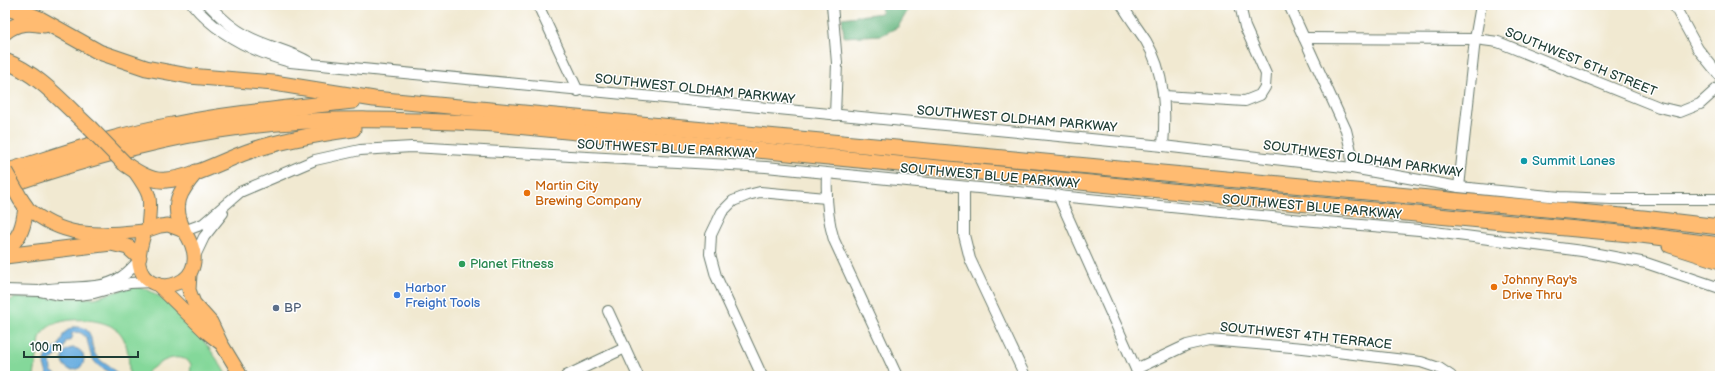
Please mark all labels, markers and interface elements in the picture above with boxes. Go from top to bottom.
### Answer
street label: SOUTHWEST 6TH STREET [1503,24,1659,100]
street label: SOUTHWEST OLDHAM PARKWAY [594,71,796,108]
street label: SOUTHWEST OLDHAM PARKWAY [916,102,1118,136]
street label: SOUTHWEST BLUE PARKWAY [577,136,758,162]
street label: SOUTHWEST OLDHAM PARKWAY [1262,137,1464,181]
place label: Summit Lanes [1532,153,1616,169]
marker: Summit Lanes [1519,156,1529,166]
street label: SOUTHWEST BLUE PARKWAY [900,160,1081,192]
place label: Martin City Brewing Company [535,178,642,209]
marker: Martin City Brewing Company [522,188,532,198]
street label: SOUTHWEST BLUE PARKWAY [1222,191,1403,223]
place label: Planet Fitness [470,256,554,272]
marker: Planet Fitness [457,259,467,269]
place label: Johnny Ray's Drive Thru [1502,272,1578,303]
place label: Harbor Freight Tools [405,280,481,311]
marker: Johnny Ray's Drive Thru [1489,282,1499,292]
marker: Harbor Freight Tools [392,290,402,300]
place label: BP [284,300,301,316]
marker: BP [271,303,281,313]
street label: SOUTHWEST 4TH TERRACE [1219,319,1393,353]
scale bar [24,333,138,359]
text: 100 m [30,340,62,355]

